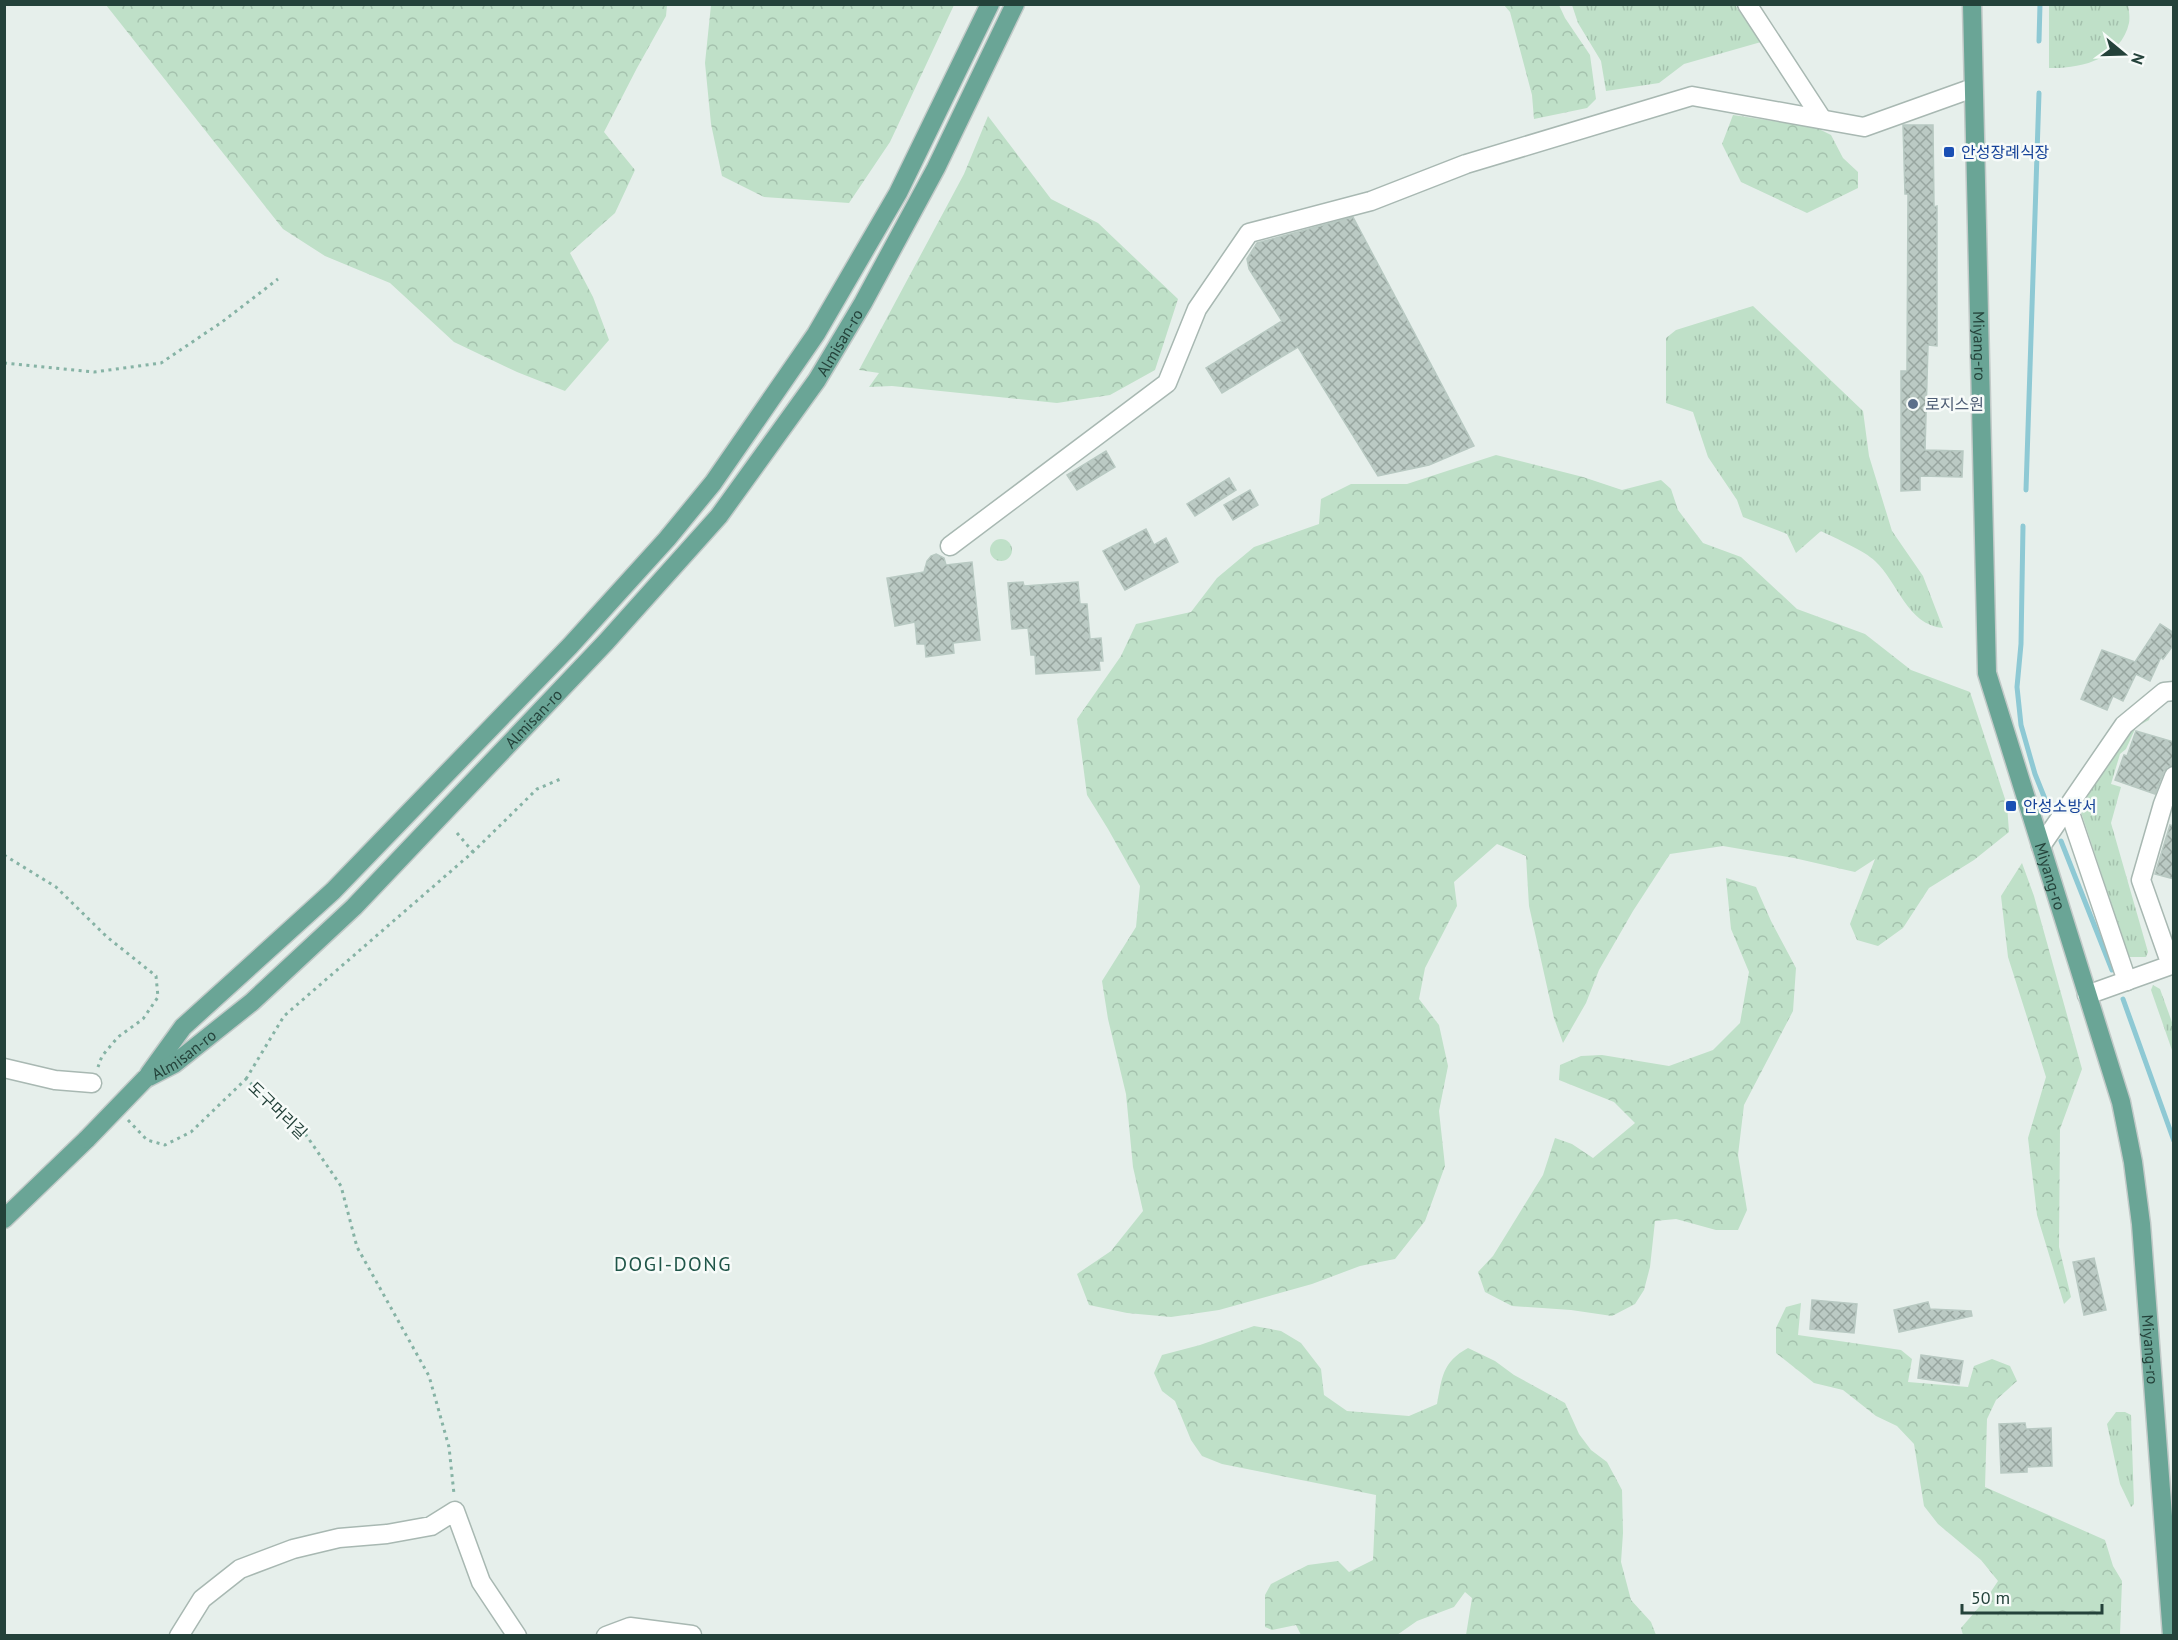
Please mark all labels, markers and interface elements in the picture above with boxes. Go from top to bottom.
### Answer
north arrow [2094,24,2154,84]
text: N [2127,51,2149,67]
place label: 안성장례식장 [1961,142,2050,162]
marker: 안성장례식장 [1942,145,1956,159]
street label: Almisan-ro [812,305,867,380]
street label: Miyang-ro [1969,311,1990,381]
place label: 로지스원 [1925,394,1984,414]
marker: 로지스원 [1906,397,1920,411]
street label: Almisan-ro [500,684,566,752]
place label: 안성소방서 [2023,796,2097,816]
marker: 안성소방서 [2004,799,2018,813]
street label: Miyang-ro [2031,840,2070,912]
street label: Almisan-ro [148,1025,220,1084]
street label: 도구머리길 [245,1077,311,1143]
district label: DOGI-DONG [614,1251,732,1277]
street label: Miyang-ro [2138,1314,2163,1385]
scale bar [1962,1577,2102,1615]
text: 50 m [1971,1586,2010,1609]

